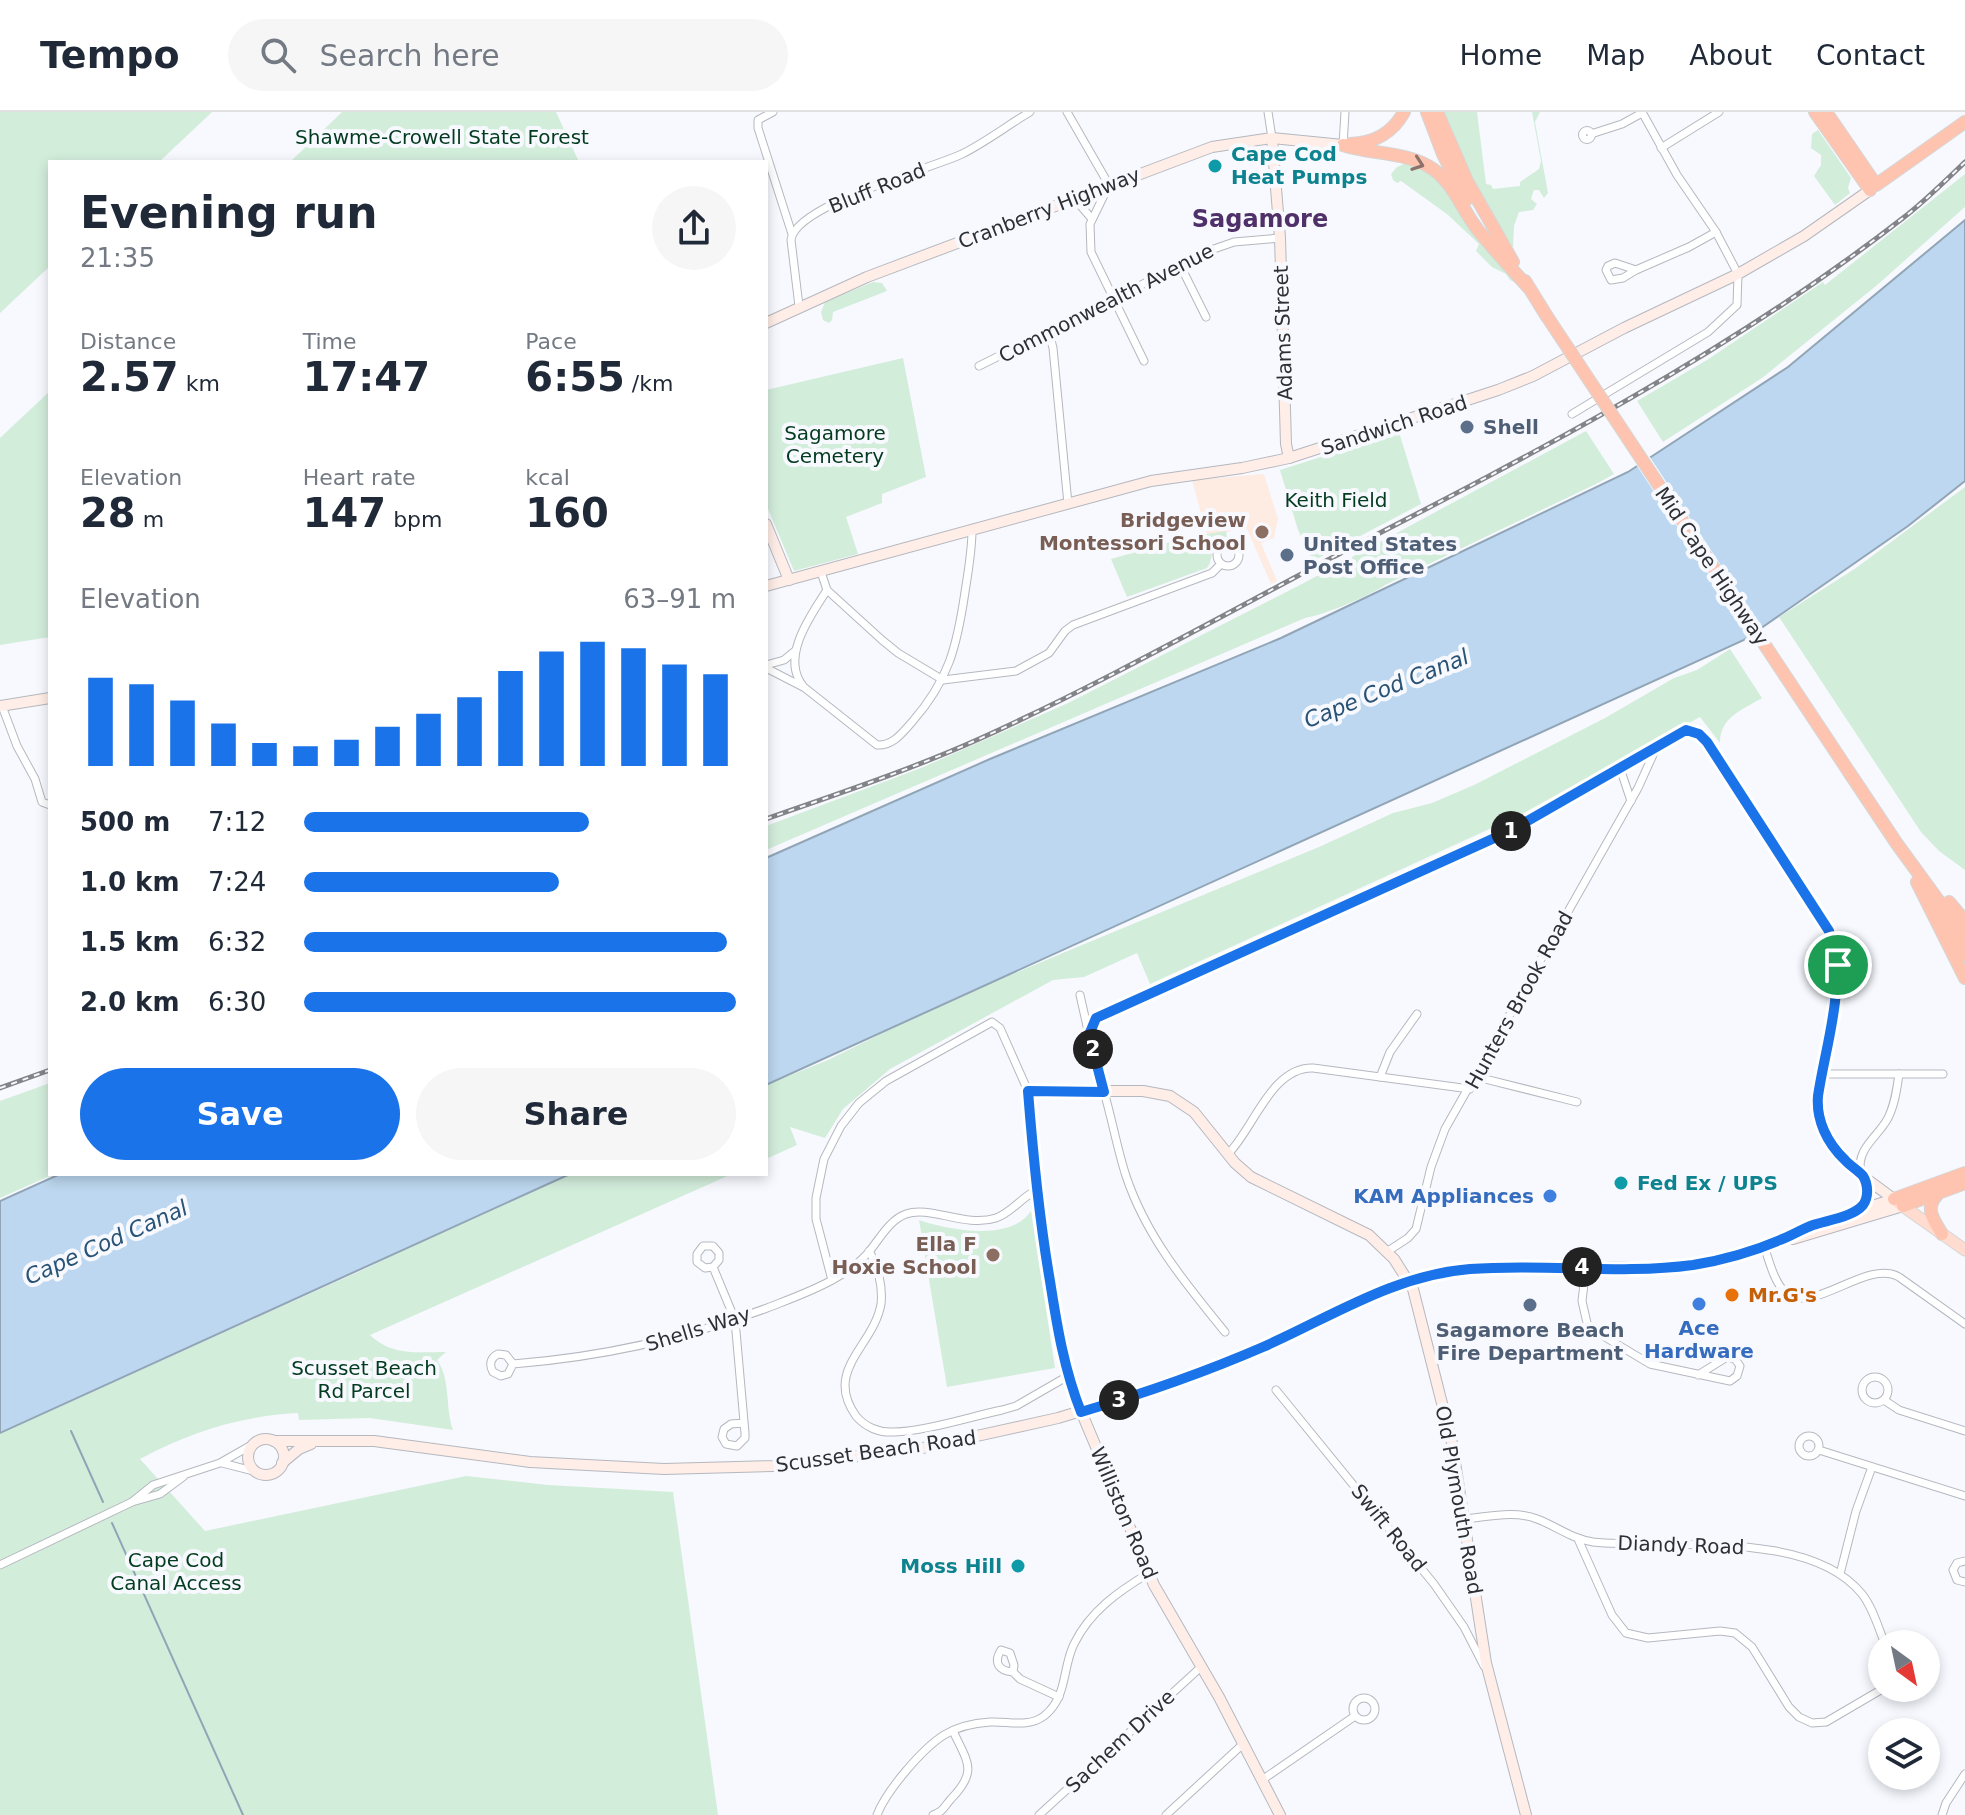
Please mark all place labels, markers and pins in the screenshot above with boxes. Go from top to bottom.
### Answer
place label: Cape Cod Heat Pumps [1231,142,1367,189]
marker: Cape Cod Heat Pumps [1206,157,1224,175]
place label: Shell [1483,415,1539,439]
marker: Shell [1458,418,1476,436]
place label: Bridgeview Montessori School [1039,508,1246,555]
marker: Bridgeview Montessori School [1253,523,1271,541]
place label: United States Post Office [1303,532,1457,579]
marker: United States Post Office [1278,546,1296,564]
pin: 1 [1491,811,1531,851]
pin [1804,931,1872,999]
pin: 2 [1073,1029,1113,1069]
place label: Fed Ex / UPS [1637,1171,1778,1195]
marker: Fed Ex / UPS [1612,1174,1630,1192]
place label: KAM Appliances [1353,1184,1534,1208]
marker: KAM Appliances [1541,1187,1559,1205]
place label: Ella F Hoxie School [831,1232,977,1279]
marker: Ella F Hoxie School [984,1246,1002,1264]
pin: 4 [1562,1247,1602,1287]
place label: Mr.G's [1748,1283,1817,1307]
marker: Mr.G's [1723,1286,1741,1304]
marker: Ace Hardware [1690,1295,1708,1313]
marker: Sagamore Beach Fire Department [1521,1296,1539,1314]
place label: Ace Hardware [1644,1316,1754,1363]
place label: Sagamore Beach Fire Department [1435,1318,1625,1365]
pin: 3 [1099,1380,1139,1420]
place label: Moss Hill [900,1554,1002,1578]
marker: Moss Hill [1009,1557,1027,1575]

